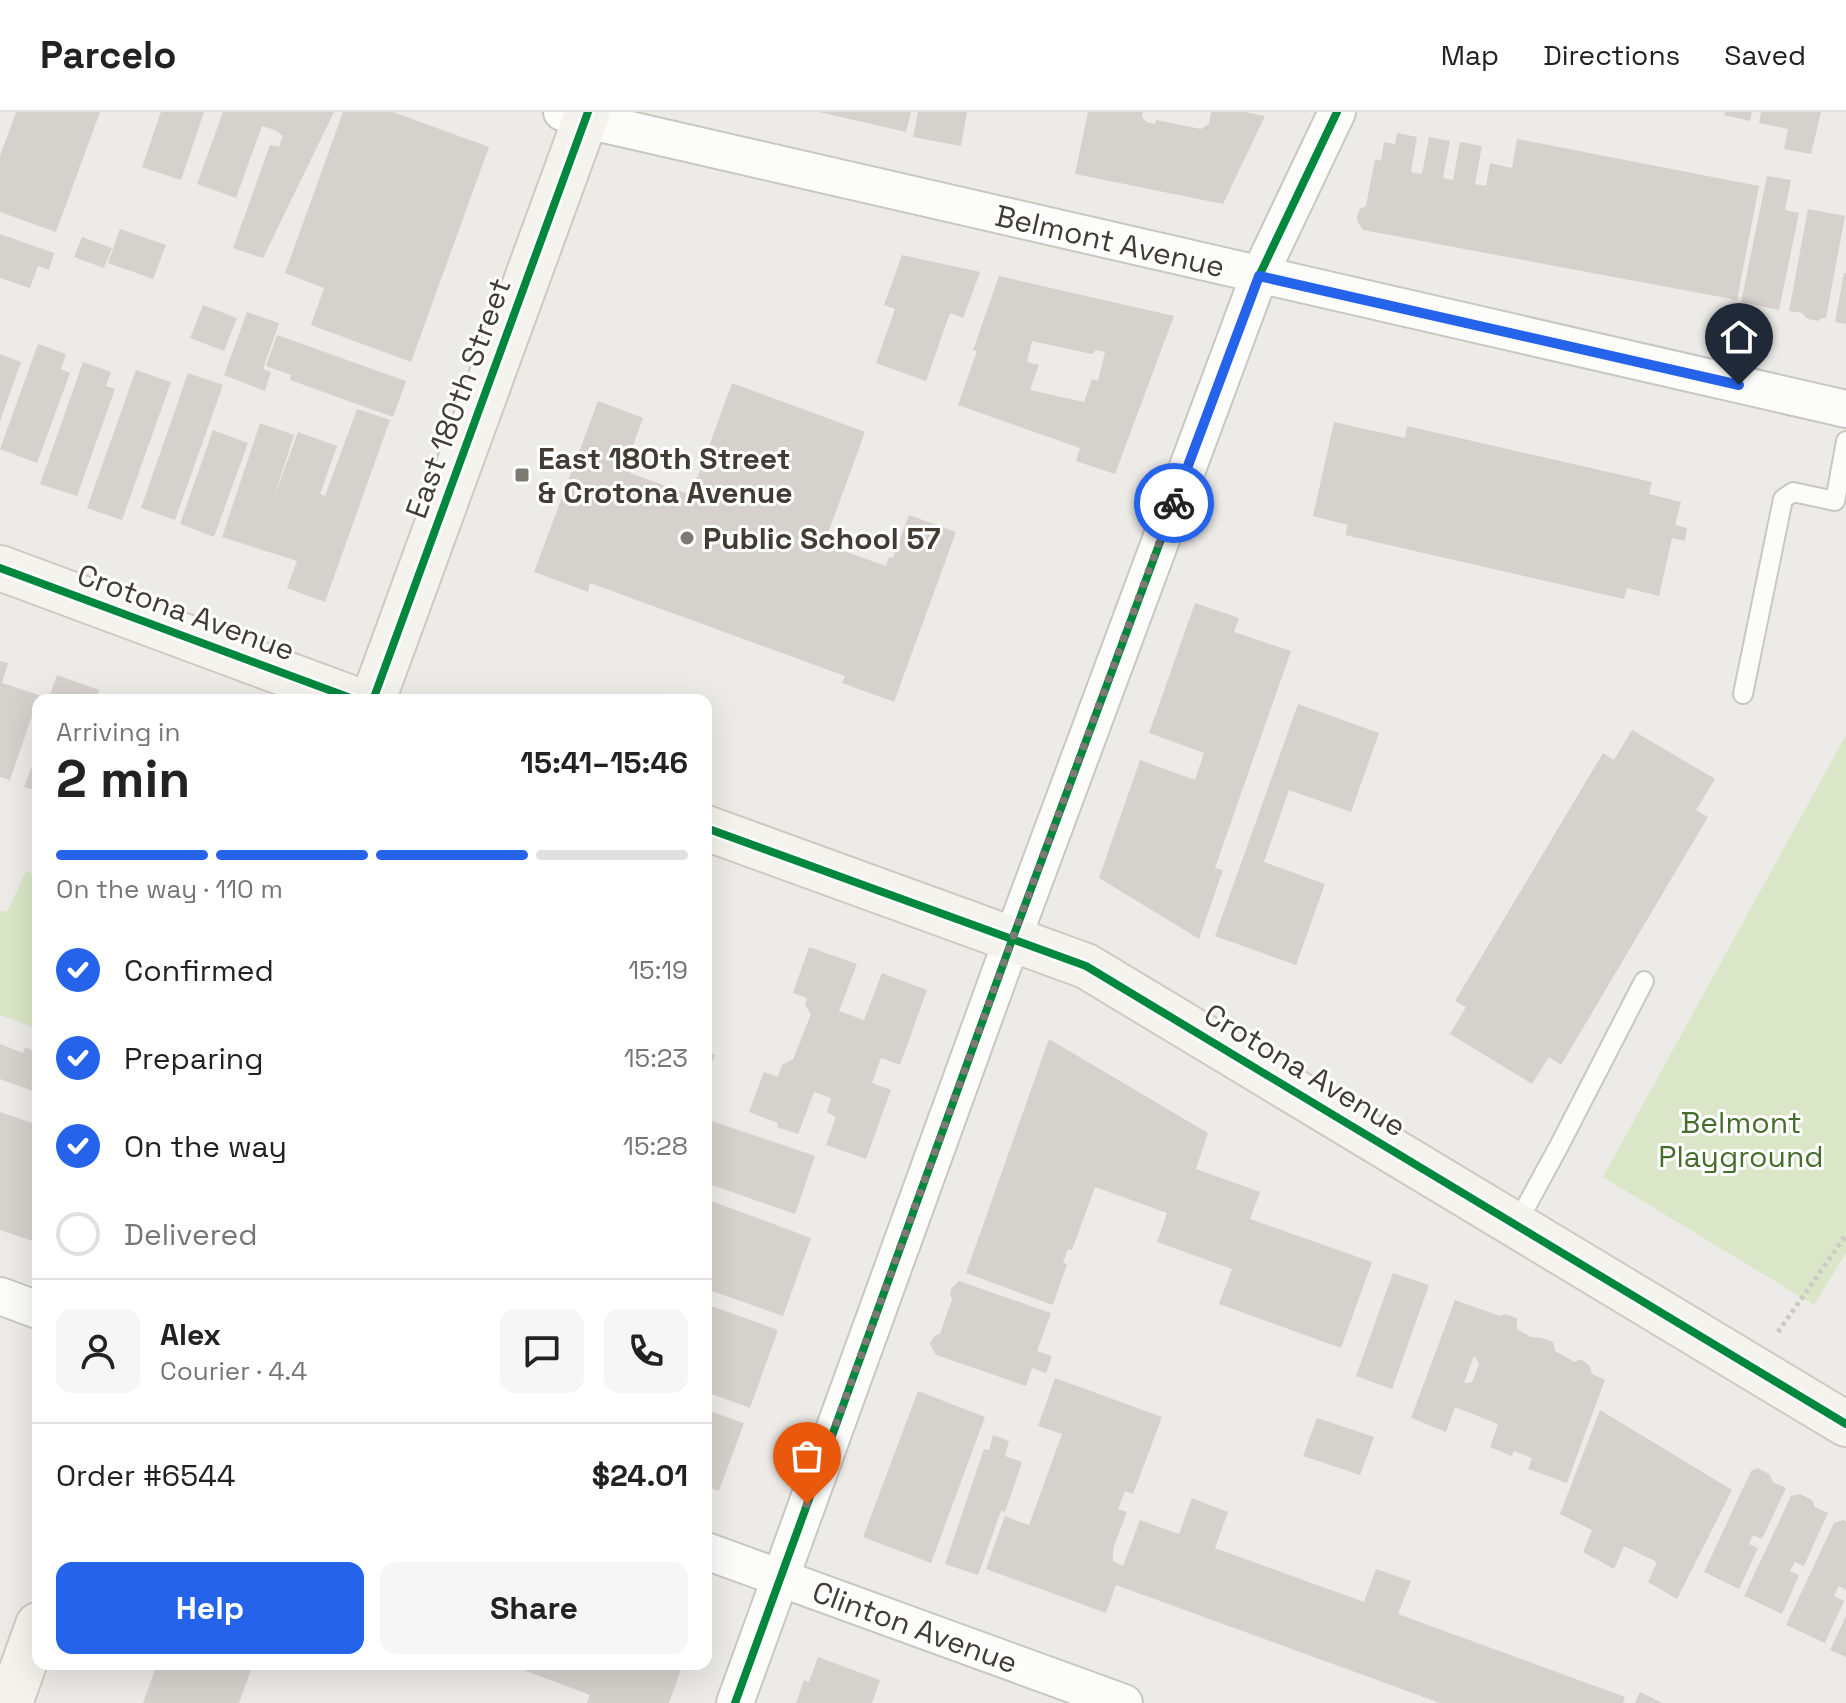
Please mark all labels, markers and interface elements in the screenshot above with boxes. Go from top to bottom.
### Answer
text: Parcelo [40,31,176,79]
text: Map [1441,37,1499,73]
text: Directions [1543,37,1680,73]
text: Saved [1724,37,1806,73]
street label: Belmont Avenue [991,196,1229,286]
street label: East 180th Street [396,272,520,524]
pin [1705,303,1773,385]
icon: home [1717,315,1761,359]
place label: East 180th Street & Crotona Avenue [538,439,793,512]
courier [1134,463,1214,543]
marker: East 180th Street & Crotona Avenue [513,466,531,484]
icon: bike [1152,481,1196,525]
place label: Public School 57 [703,519,941,558]
marker: Public School 57 [678,529,696,547]
street label: Crotona Avenue [72,555,300,669]
text: Arriving in [56,715,180,749]
text: 15:41–15:46 [520,743,688,782]
text: 2 min [56,746,190,812]
text: On the way · 110 m [56,872,283,906]
icon: check [56,948,100,992]
text: Confirmed [124,951,274,990]
text: 15:19 [628,953,688,987]
street label: Crotona Avenue [1197,994,1413,1146]
icon: check [56,1036,100,1080]
text: Preparing [124,1039,263,1078]
text: 15:23 [624,1041,688,1075]
park label: Belmont Playground [1658,1103,1824,1176]
icon: check [56,1124,100,1168]
text: On the way [124,1127,287,1166]
text: 15:28 [623,1129,688,1163]
text: Delivered [124,1215,258,1254]
button: person [56,1309,140,1393]
button: chat [500,1309,584,1393]
button: phone [604,1309,688,1393]
text: Alex [160,1315,221,1354]
text: Courier · 4.4 [160,1354,307,1388]
pin [773,1422,841,1504]
icon: bag [785,1434,829,1478]
text: Order #6544 [56,1456,236,1495]
text: $24.01 [592,1456,688,1495]
button: Help [56,1562,364,1654]
button: Share [380,1562,688,1654]
street label: Clinton Avenue [807,1572,1023,1682]

